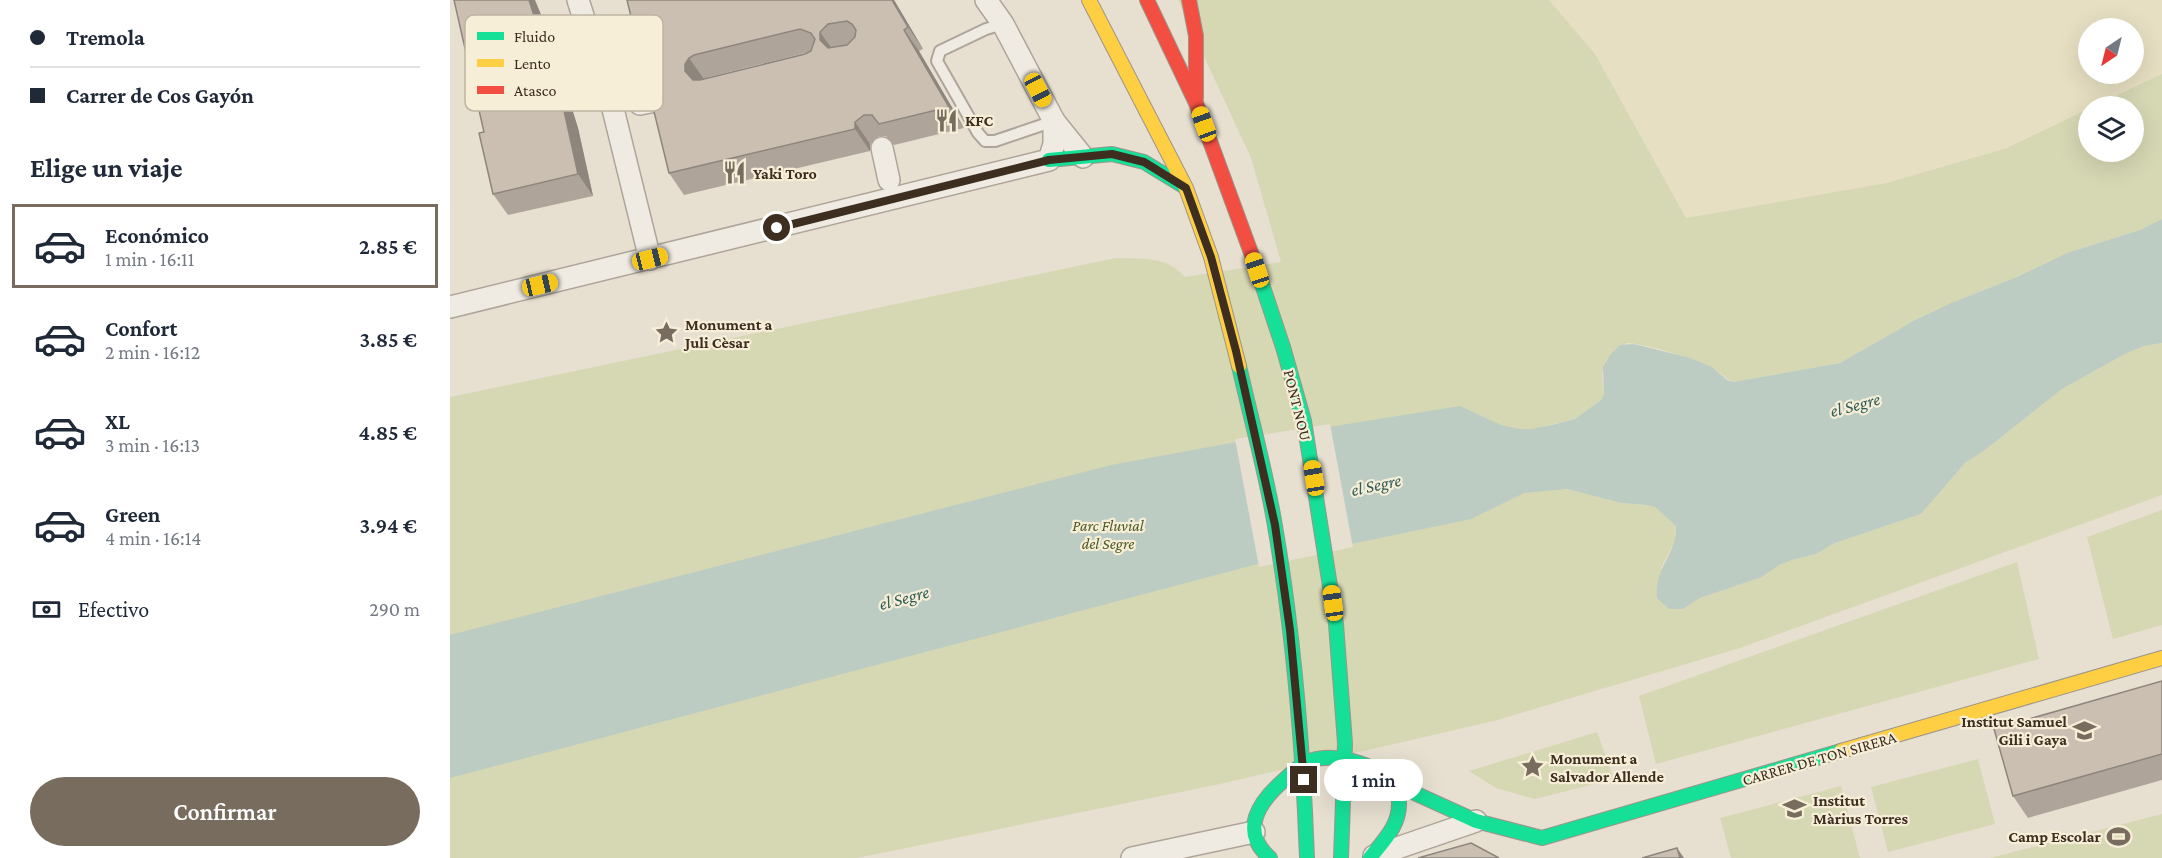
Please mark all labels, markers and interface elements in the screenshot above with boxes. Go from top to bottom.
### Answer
legend [465,15,663,111]
north arrow [2078,18,2144,84]
map controls [2078,18,2144,162]
text: Tremola [66,25,145,50]
text: Fluido [514,28,555,45]
text: Lento [514,55,551,72]
car [1022,70,1054,110]
text: Atasco [514,82,556,99]
text: Carrer de Cos Gayón [66,83,254,108]
button: layers [2078,96,2144,162]
car [1189,104,1219,144]
restaurant icon: KFC [934,107,960,133]
place label: KFC [965,112,993,129]
text: Elige un viaje [30,153,183,183]
restaurant icon: Yaki Toro [722,160,748,186]
place label: Yaki Toro [753,165,817,182]
route start [763,214,790,241]
icon: car [33,219,87,273]
text: Económico [105,223,209,248]
text: 2.85 € [359,234,417,259]
car [630,246,670,272]
text: 1 min · 16:11 [105,248,194,270]
car [1243,250,1271,290]
car [520,272,560,298]
icon: car [33,312,87,366]
text: Confort [105,316,178,341]
place label: Monument a Juli Cèsar [683,316,773,351]
place icon: Monument a Juli Cèsar [654,320,680,346]
text: 3.85 € [360,327,417,352]
text: 2 min · 16:12 [105,341,200,363]
street label: PONT NOU [1280,368,1315,442]
water label: el Segre [1828,389,1882,421]
icon: car [33,405,87,459]
text: XL [105,409,130,434]
text: 4.85 € [358,420,417,445]
text: 3 min · 16:13 [105,434,200,456]
car [1302,459,1326,497]
water label: el Segre [1349,470,1403,500]
icon: car [33,498,87,552]
text: Green [105,502,161,527]
text: 3.94 € [360,513,417,538]
park label: Parc Fluvial del Segre [1072,517,1145,553]
text: 4 min · 16:14 [105,527,202,549]
water label: el Segre [877,582,931,614]
car [1322,584,1344,622]
icon: cash [30,593,63,626]
text: Efectivo [78,597,149,622]
text: 290 m [369,598,420,620]
place label: Institut Samuel Gili i Gaya [1961,713,2067,748]
school or university icon: Institut Samuel Gili i Gaya [2072,717,2098,743]
street label: CARRER DE TON SIRERA [1740,728,1899,789]
place label: Monument a Salvador Allende [1550,750,1665,785]
place icon: Monument a Salvador Allende [1519,754,1545,780]
callout: 1 min [1325,759,1424,801]
route end [1290,766,1317,793]
text: 1 min [1351,769,1396,791]
button: Confirmar [30,777,420,846]
place label: Institut Màrius Torres [1813,792,1909,827]
school or university icon: Institut Màrius Torres [1782,796,1808,822]
sports icon: Camp Escolar [2106,823,2132,849]
place label: Camp Escolar [2008,828,2102,845]

